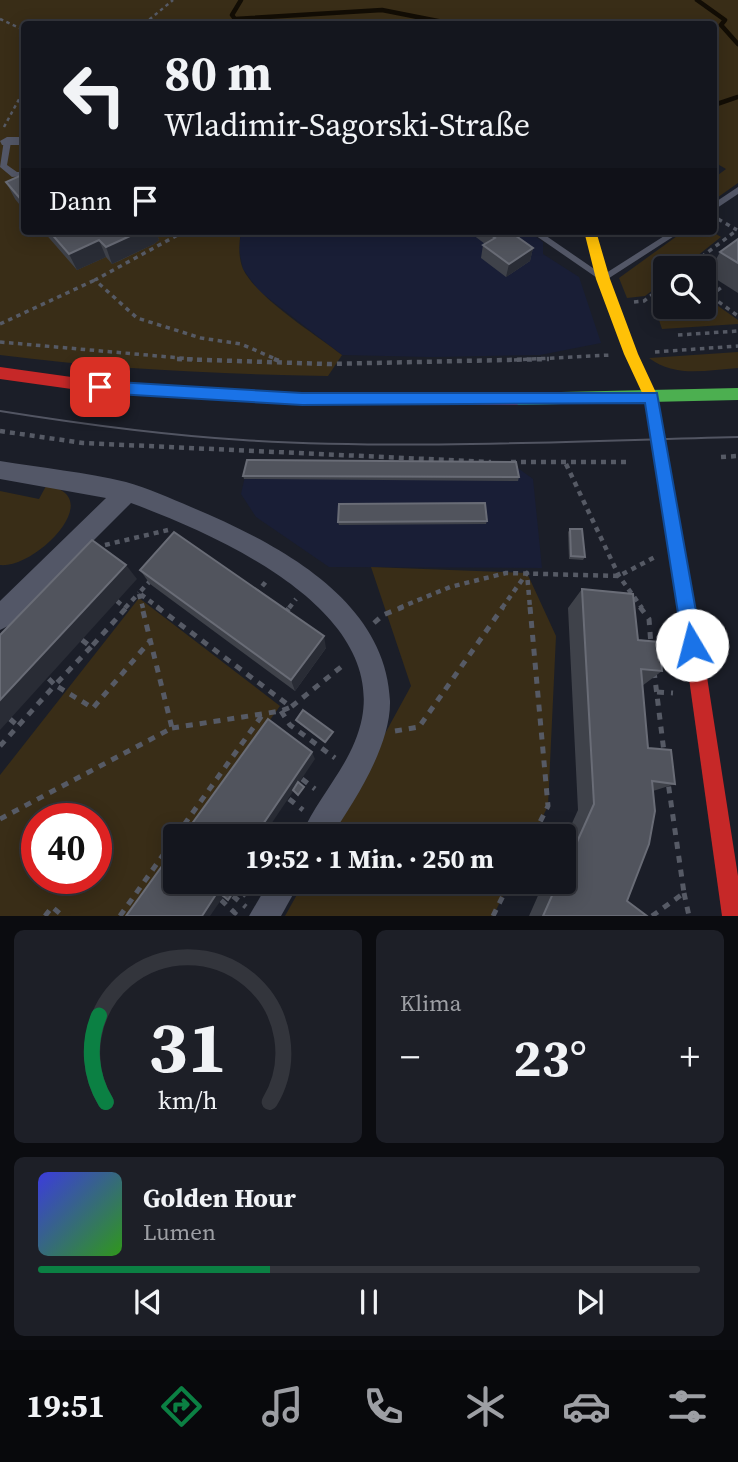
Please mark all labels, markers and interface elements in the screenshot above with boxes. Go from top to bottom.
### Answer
text: 80 m [164,39,272,106]
icon: left [49,49,140,140]
text: Wladimir-Sagorski-Straße [164,103,530,147]
icon: arrive [126,182,164,220]
text: Dann [49,183,112,219]
map controls [653,256,716,319]
button: search [653,256,716,319]
pin [70,357,130,417]
icon: arrive [81,368,119,406]
position arrow [655,608,729,682]
speed limit sign: 40 [21,803,112,894]
text: 19:52 · 1 Min. · 250 m [245,841,494,877]
text: Klima [400,987,461,1019]
text: 31 [149,998,227,1097]
text: 23° [513,1022,587,1093]
text: − [400,1031,420,1083]
text: + [680,1031,700,1083]
text: km/h [158,1083,218,1117]
text: Golden Hour [143,1180,296,1216]
text: Lumen [143,1216,216,1248]
icon: previous [129,1283,167,1321]
icon: pause [350,1283,388,1321]
icon: next [571,1283,609,1321]
icon: directions [157,1382,206,1431]
icon: music [258,1382,307,1431]
icon: phone [359,1382,408,1431]
icon: climate [461,1382,510,1431]
icon: car [562,1382,611,1431]
icon: filters [663,1382,712,1431]
text: 19:51 [26,1384,105,1428]

